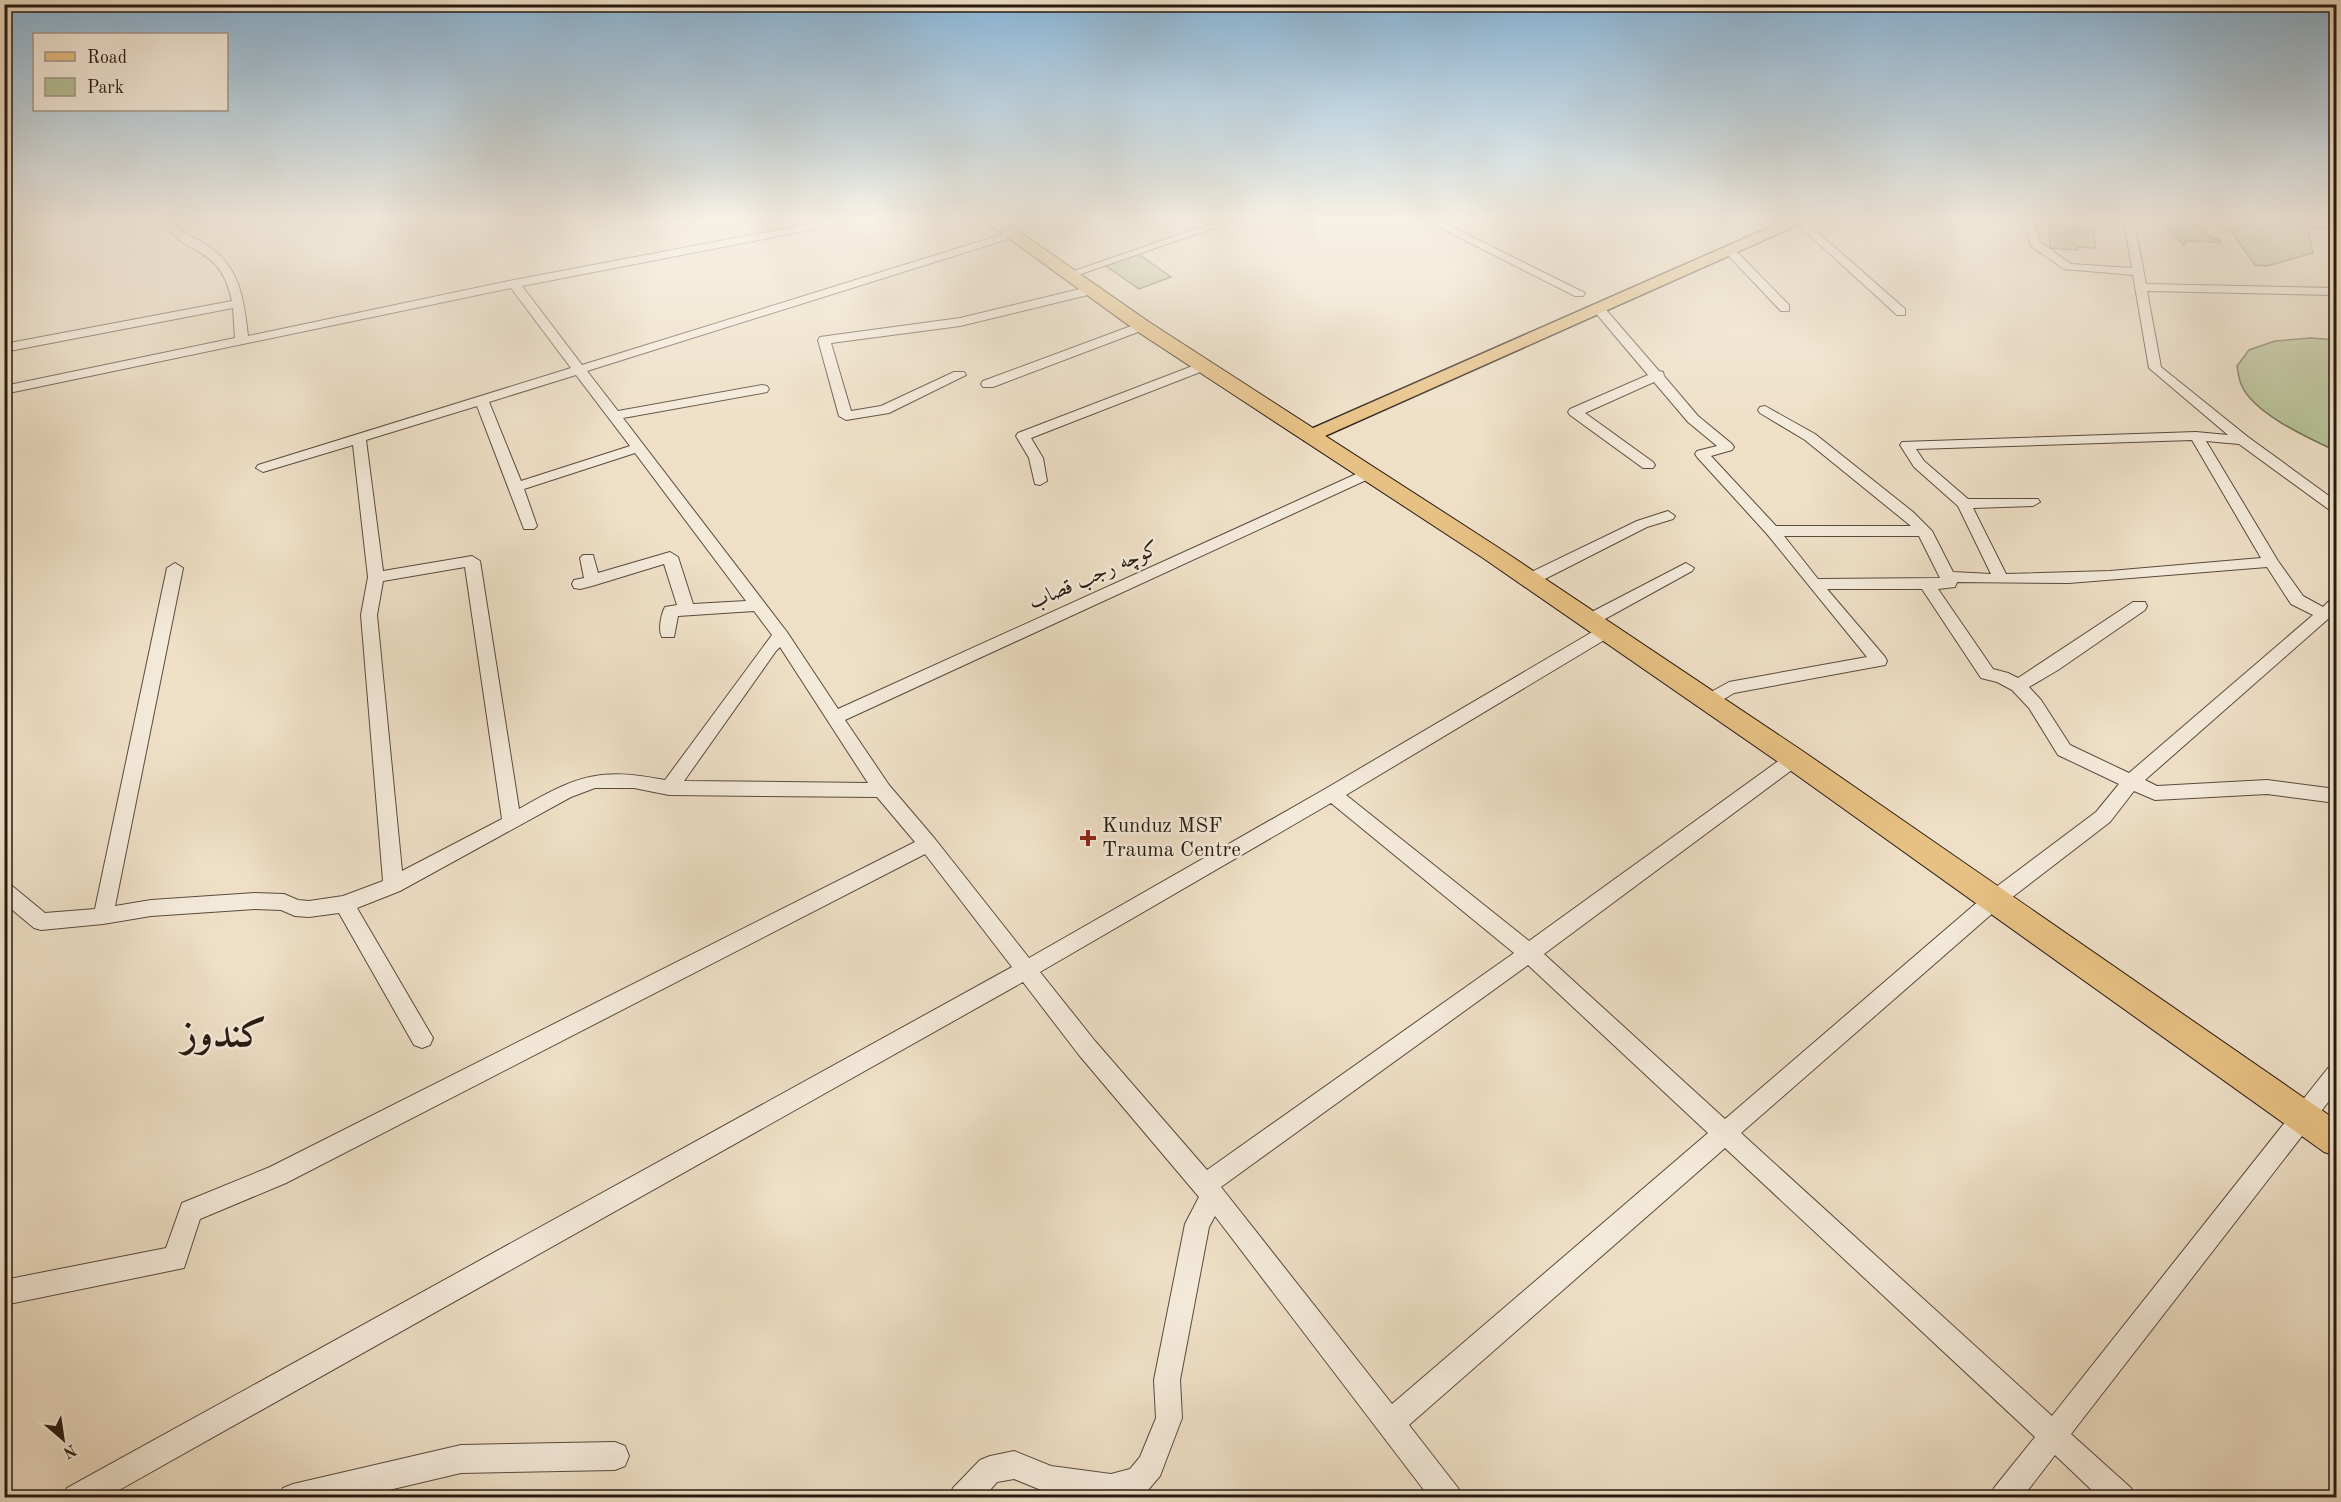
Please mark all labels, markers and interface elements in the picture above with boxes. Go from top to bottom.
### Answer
legend [33,33,228,111]
text: Road [87,49,127,67]
text: Park [87,79,124,97]
street label: کوچه رجب قصاب [1026,538,1163,616]
place label: Kunduz MSF Trauma Centre [1102,816,1241,861]
marker: Kunduz MSF Trauma Centre [1079,829,1097,847]
district label: کندوز [178,1015,266,1056]
north arrow [33,1409,93,1469]
text: N [59,1440,79,1461]

